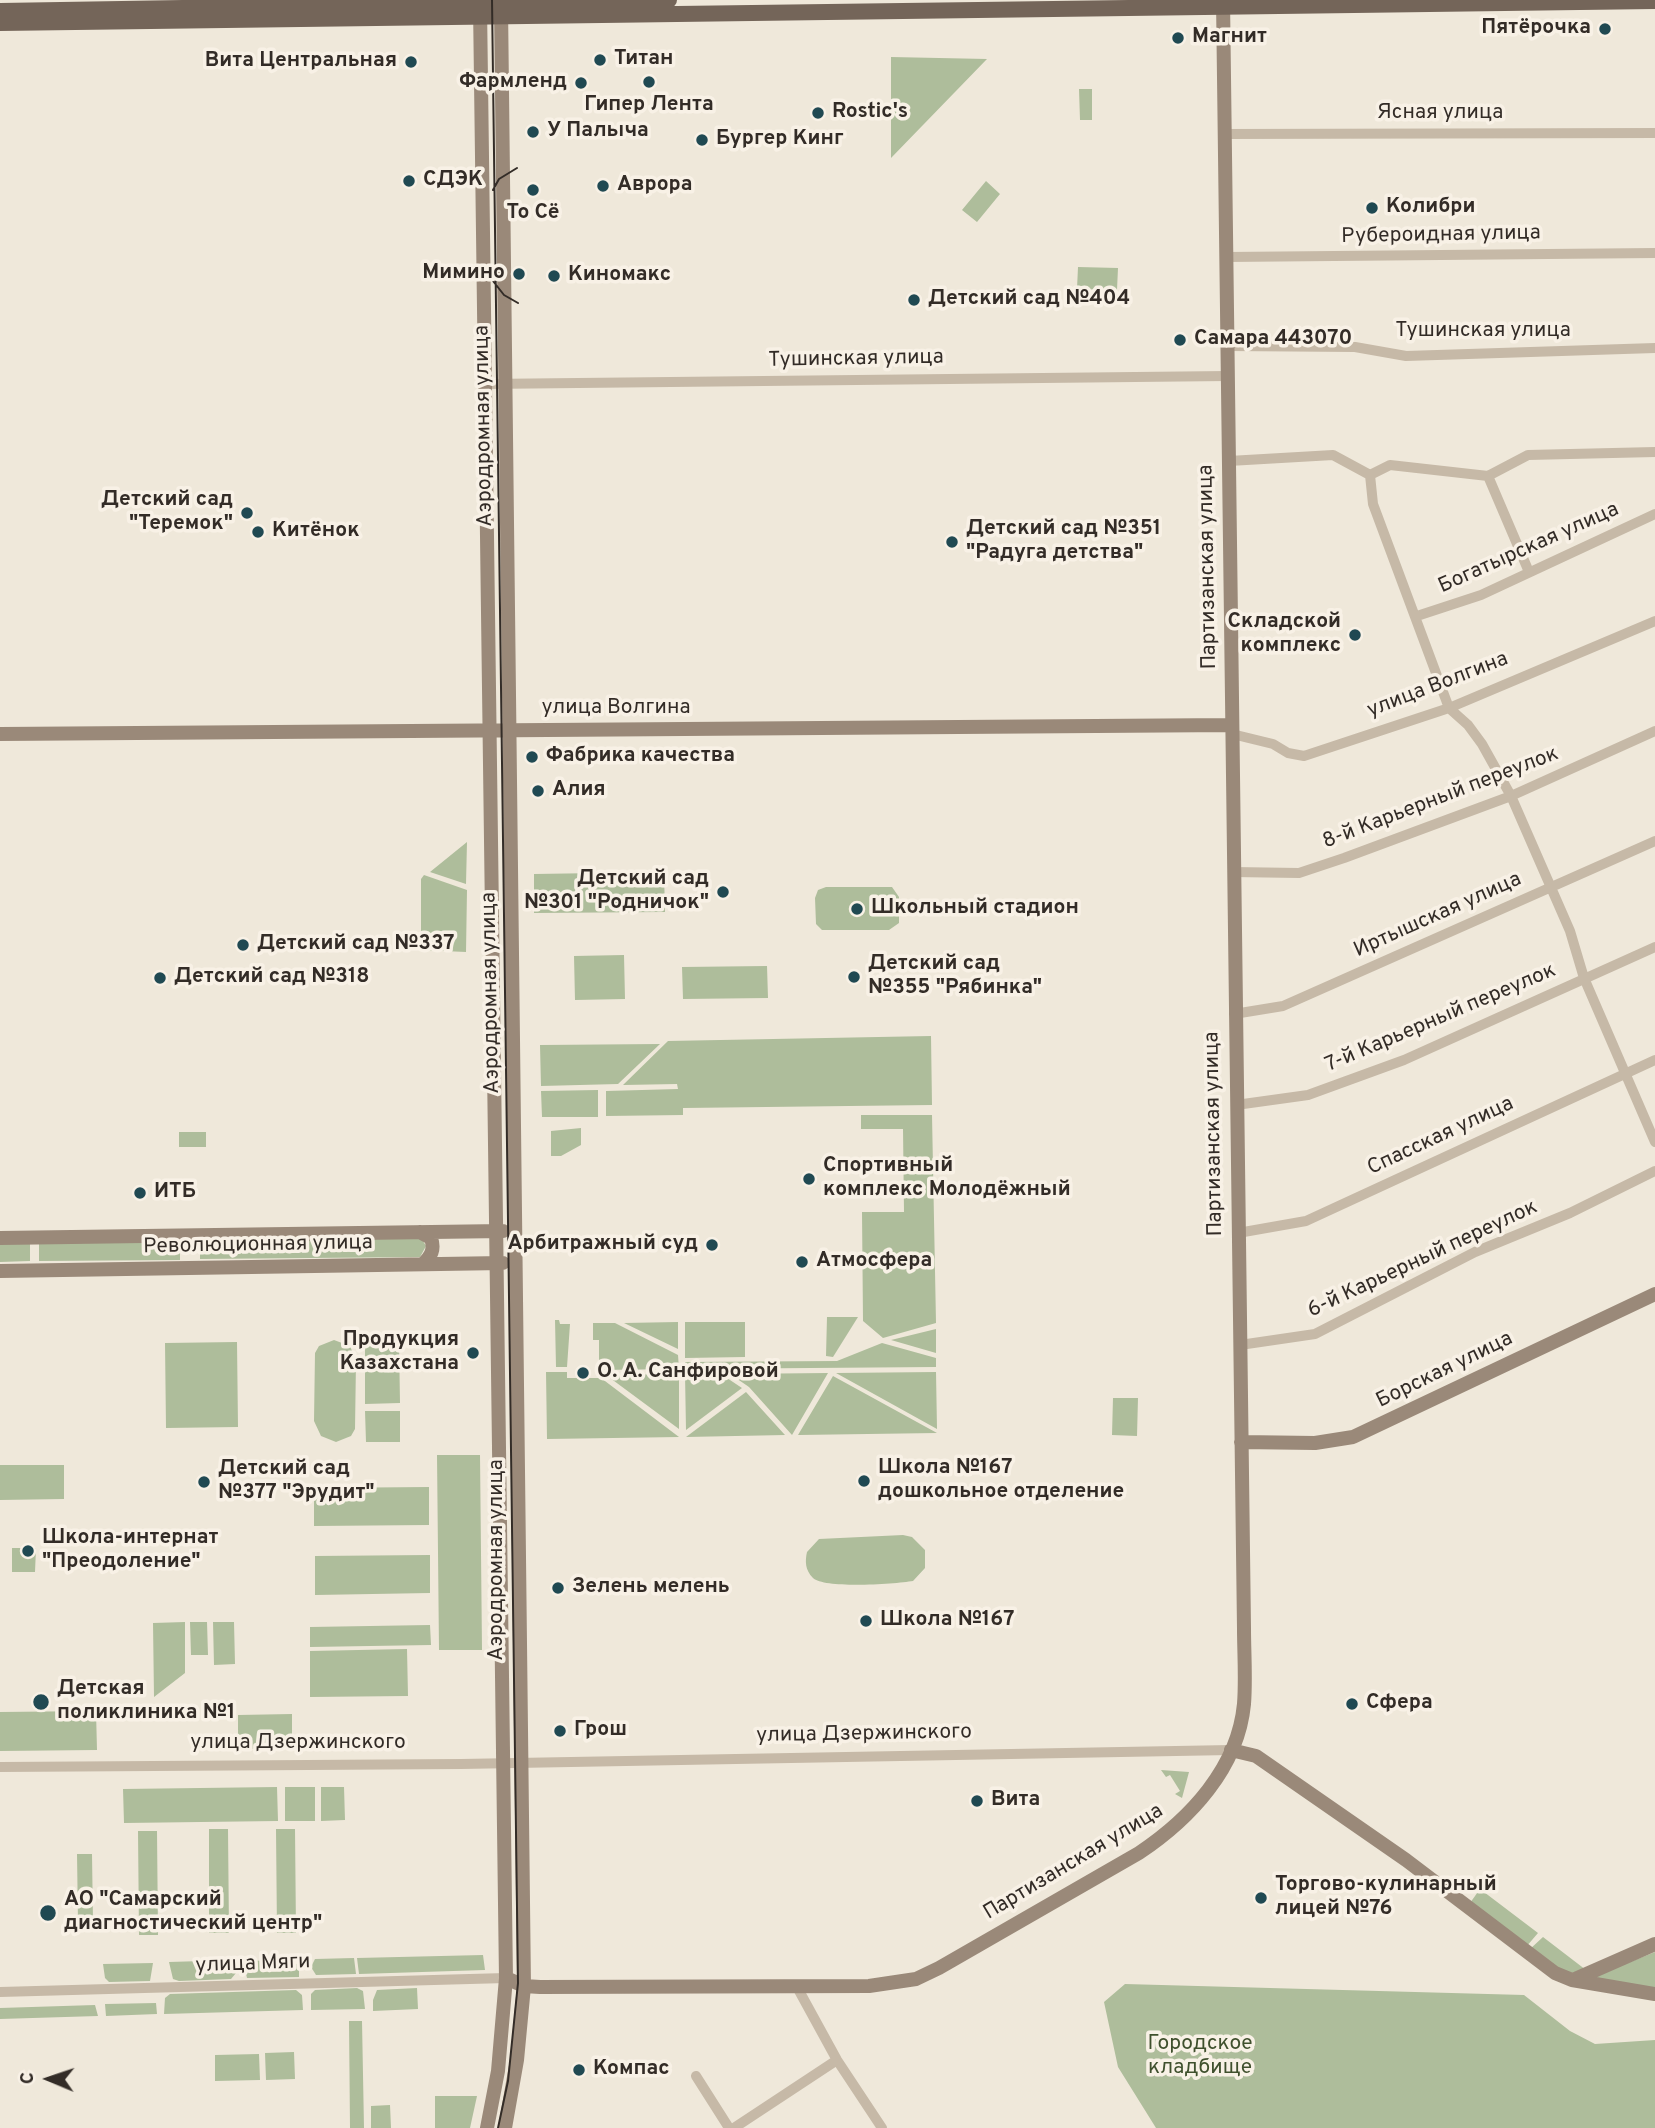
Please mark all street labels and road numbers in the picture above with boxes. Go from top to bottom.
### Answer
street label: Ясная улица [1377,101,1503,127]
street label: Рубероидная улица [1341,222,1541,250]
street label: Тушинская улица [1395,319,1571,345]
street label: Аэродромная улица [471,325,499,527]
street label: Тушинская улица [768,346,944,374]
street label: Партизанская улица [1195,464,1223,670]
street label: Богатырская улица [1435,498,1623,600]
street label: улица Волгина [1364,648,1512,724]
street label: улица Волгина [541,696,691,722]
street label: 8-й Карьерный переулок [1319,742,1563,856]
street label: Иртышская улица [1350,868,1526,964]
street label: Аэродромная улица [478,892,506,1094]
street label: 7-й Карьерный переулок [1322,959,1560,1079]
street label: Партизанская улица [1201,1031,1229,1237]
street label: Спасская улица [1364,1092,1518,1182]
street label: 6-й Карьерный переулок [1304,1196,1542,1324]
street label: Революционная улица [143,1231,373,1261]
street label: Борская улица [1373,1327,1517,1415]
street label: Аэродромная улица [485,1459,511,1661]
street label: улица Дзержинского [756,1721,972,1749]
street label: улица Дзержинского [190,1731,406,1757]
street label: Партизанская улица [980,1799,1168,1927]
street label: улица Мяги [195,1950,311,1980]

